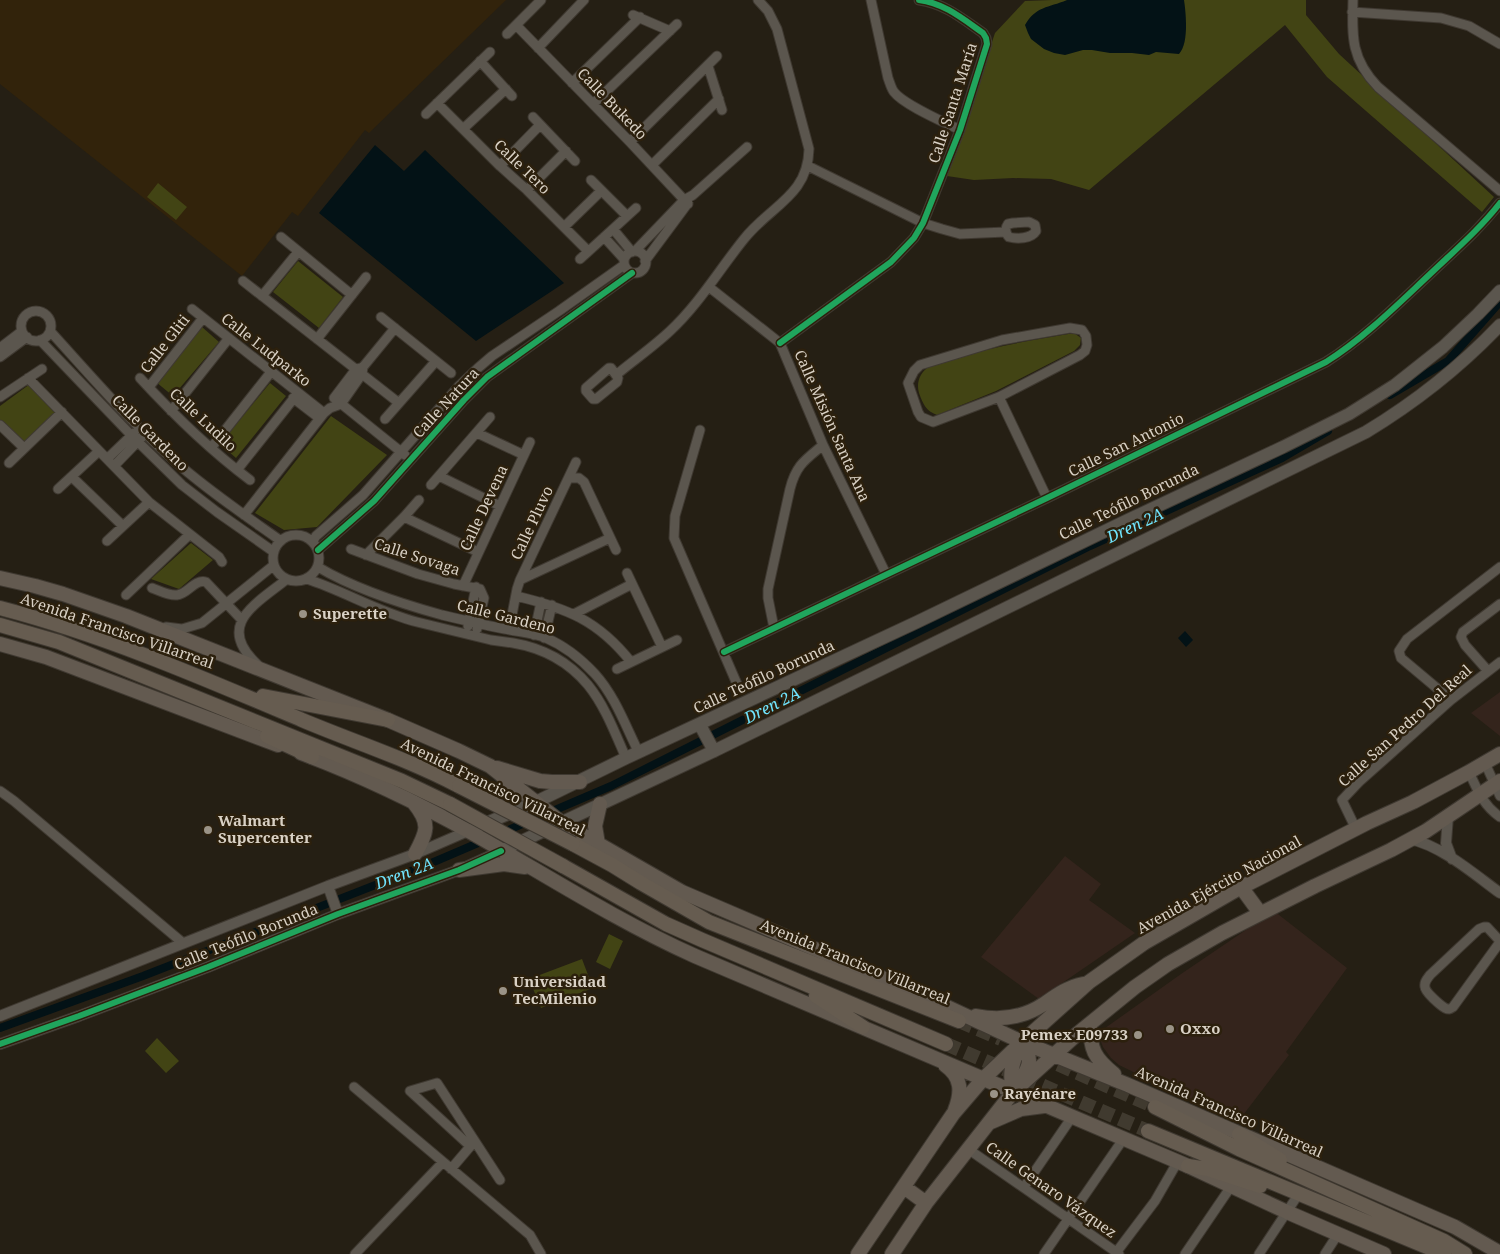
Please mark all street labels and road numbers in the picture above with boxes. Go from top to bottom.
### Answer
street label: Calle Santa María [923,40,981,166]
street label: Calle Bukedo [573,63,652,144]
street label: Calle Tero [490,134,555,198]
street label: Calle Ludparko [218,308,316,391]
street label: Calle Gliti [135,310,193,377]
street label: Calle Misión Santa Ana [790,347,875,505]
street label: Calle Natura [408,363,483,442]
street label: Calle Ludilo [166,383,242,456]
street label: Calle Gardeno [108,390,193,475]
street label: Calle San Antonio [1064,407,1187,481]
street label: Calle Teófilo Borunda [1055,458,1202,544]
street label: Calle Devena [454,461,512,554]
street label: Calle Pluvo [505,482,557,563]
street label: Calle Sovaga [372,533,463,579]
street label: Avenida Francisco Villarreal [18,588,217,673]
street label: Calle Gardeno [455,594,558,638]
street label: Calle Teófilo Borunda [690,635,837,718]
street label: Calle San Pedro Del Real [1333,660,1476,791]
street label: Avenida Francisco Villarreal [398,733,589,840]
street label: Avenida Ejército Nacional [1133,830,1305,938]
street label: Calle Teófilo Borunda [171,898,321,974]
street label: Avenida Francisco Villarreal [758,914,954,1008]
street label: Avenida Francisco Villarreal [1133,1061,1326,1162]
street label: Calle Genaro Vázquez [982,1137,1121,1242]

